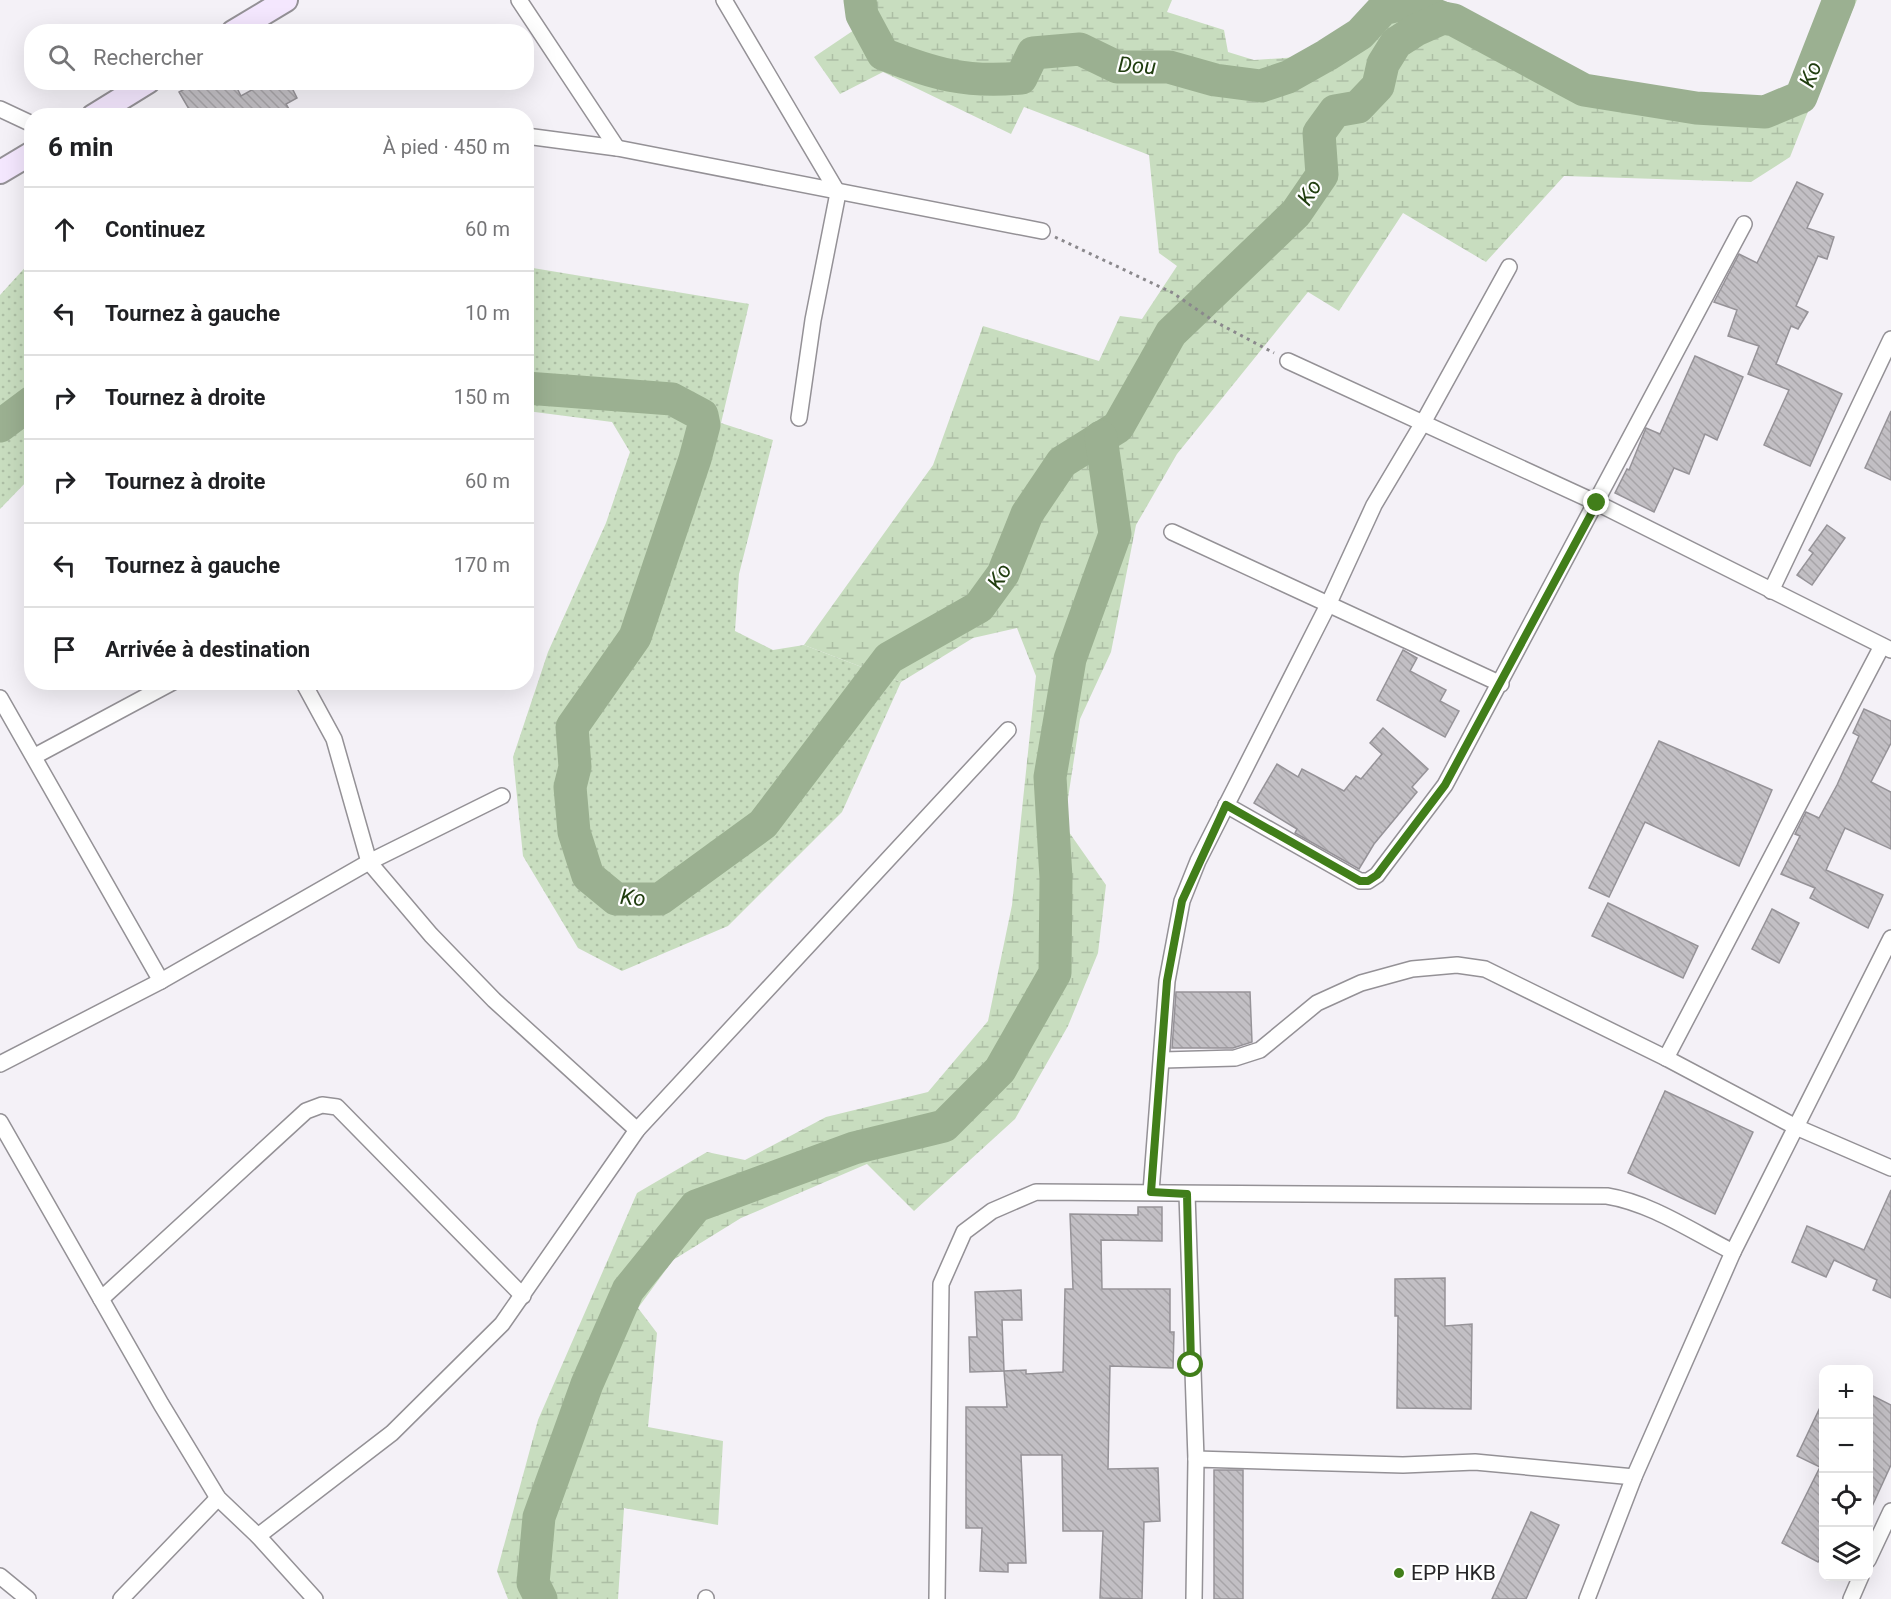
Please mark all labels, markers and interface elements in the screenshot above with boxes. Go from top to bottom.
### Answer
search box [24,24,534,90]
icon: search [45,41,78,74]
text: Rechercher [93,45,204,70]
water label: Dou [1117,52,1157,79]
water label: Ko [1794,58,1827,91]
text: 6 min [48,132,113,162]
text: À pied · 450 m [383,135,510,159]
water label: Ko [1292,175,1327,210]
icon: ahead [48,213,81,246]
text: Continuez [105,217,205,242]
text: 60 m [465,217,510,241]
icon: left [48,297,81,330]
text: Tournez à gauche [105,301,280,326]
text: 10 m [465,301,510,325]
icon: right [48,381,81,414]
text: Tournez à droite [105,385,265,410]
text: 150 m [454,385,510,409]
icon: right [48,465,81,498]
text: Tournez à droite [105,469,265,494]
text: 60 m [465,469,510,493]
route end [1583,489,1609,515]
icon: left [48,549,81,582]
text: Tournez à gauche [105,553,280,578]
text: 170 m [454,553,510,577]
water label: Ko [982,559,1017,593]
icon: arrive [48,633,81,666]
text: Arrivée à destination [105,637,310,662]
water label: Ko [619,884,647,911]
route start [1177,1351,1203,1377]
map controls [1819,1365,1873,1581]
button: + [1819,1365,1873,1419]
button: − [1819,1419,1873,1473]
button: locate [1819,1473,1873,1527]
button: layers [1819,1527,1873,1581]
place label: EPP HKB [1411,1561,1496,1585]
marker: EPP HKB [1392,1566,1406,1580]

